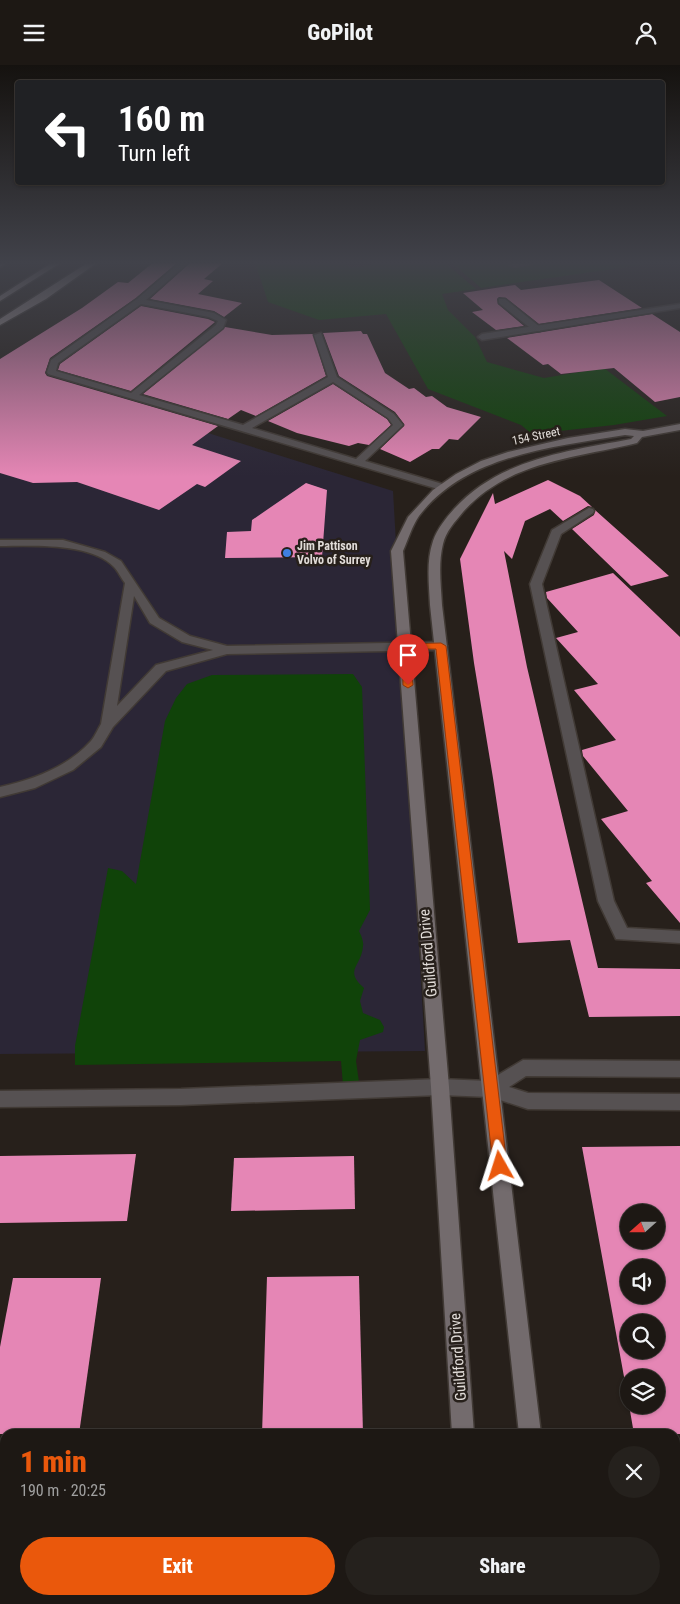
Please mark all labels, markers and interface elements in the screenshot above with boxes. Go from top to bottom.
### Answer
icon: menu [20,19,48,47]
icon: person [632,19,660,47]
text: GoPilot [307,20,373,45]
text: 160 m [118,99,205,140]
icon: left [35,100,100,165]
text: Turn left [118,141,190,166]
street label: 154 Street [511,424,562,448]
place label: Jim Pattison Volvo of Surrey [297,539,371,567]
marker: Jim Pattison Volvo of Surrey [281,547,293,559]
pin [387,634,429,685]
icon: arrive [394,641,422,669]
street label: Guildford Drive [415,908,441,998]
position arrow [473,1139,525,1191]
north arrow [620,1204,665,1249]
map controls [620,1204,665,1414]
button: sound [620,1259,665,1304]
street label: Guildford Drive [446,1312,470,1402]
button: search [620,1314,665,1359]
button: layers [620,1369,665,1414]
text: 1 min [20,1444,87,1479]
button: close [608,1446,660,1498]
text: 190 m · 20:25 [20,1481,106,1500]
button: Exit [20,1537,335,1595]
button: Share [345,1537,660,1595]

